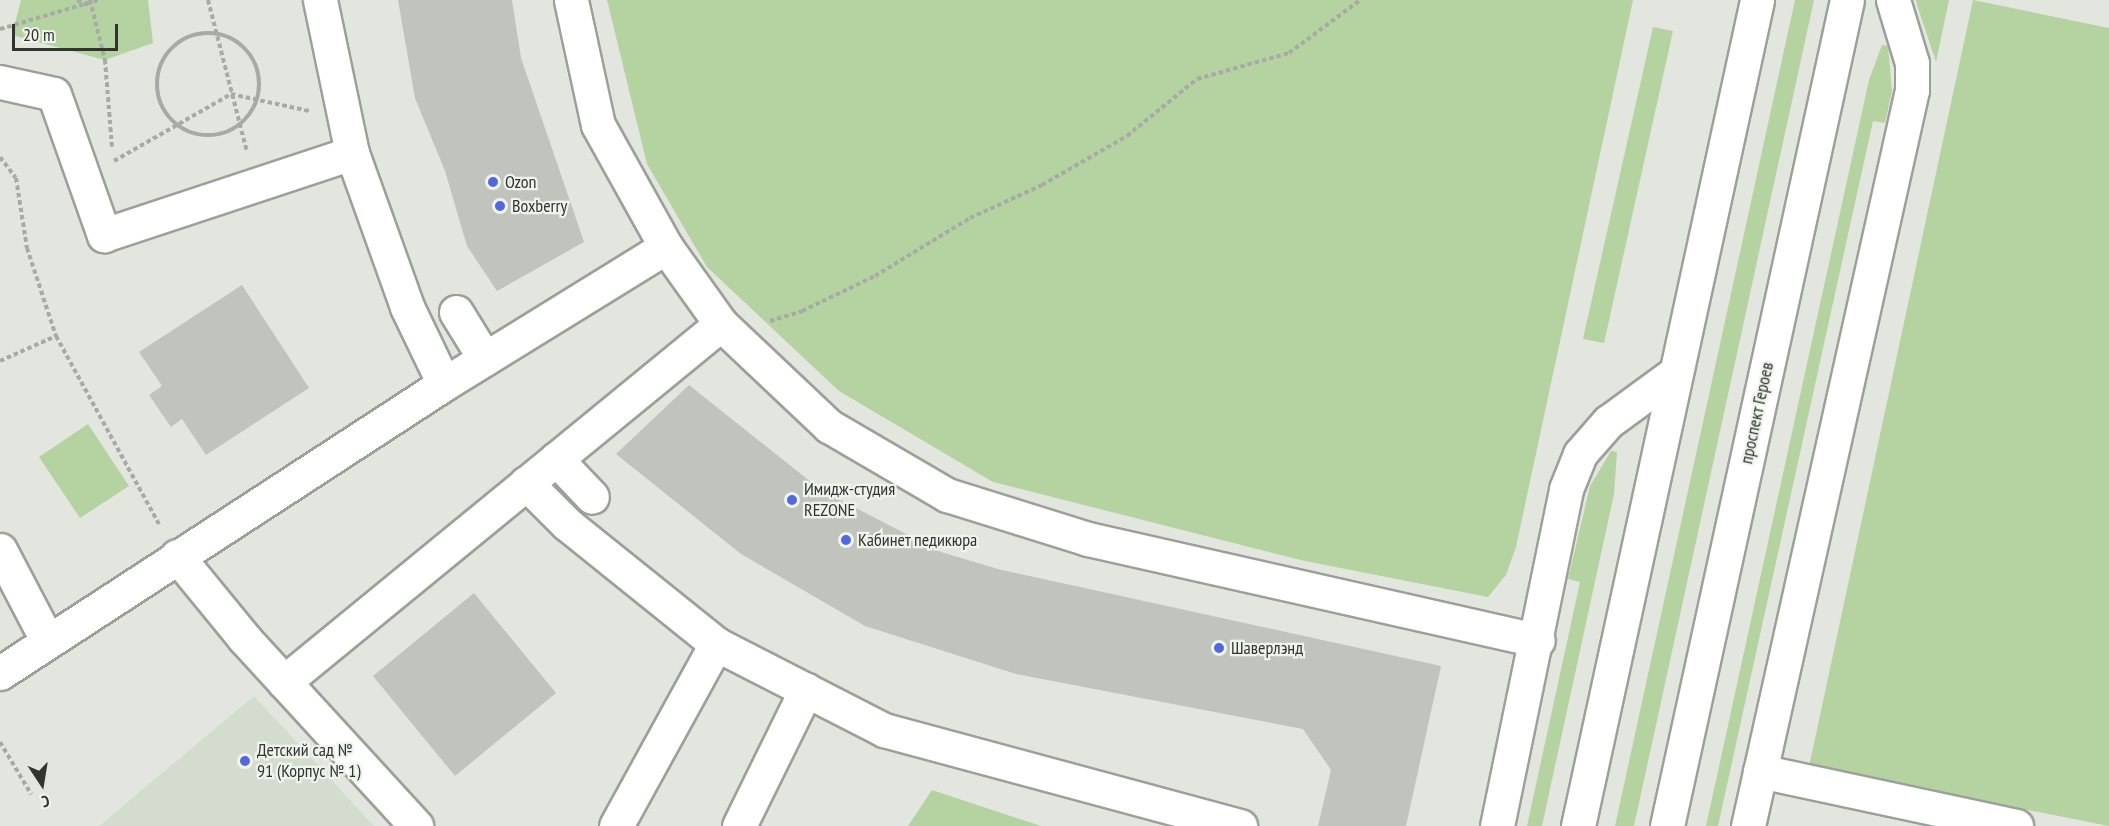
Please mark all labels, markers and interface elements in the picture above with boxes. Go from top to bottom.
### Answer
scale bar [15,12,122,50]
text: 20 m [23,23,55,46]
place label: Ozon [505,171,537,193]
marker: Ozon [486,175,500,189]
place label: Boxberry [512,195,567,217]
marker: Boxberry [493,199,507,213]
street label: проспект Героев [1736,360,1778,466]
place label: Имидж-студия REZONE [804,479,895,522]
marker: Имидж-студия REZONE [785,493,799,507]
place label: Кабинет педикюра [858,529,978,551]
marker: Кабинет педикюра [839,533,853,547]
place label: Шаверлэнд [1231,637,1303,659]
marker: Шаверлэнд [1212,641,1226,655]
place label: Детский сад № 91 (Корпус № 1) [257,740,360,783]
north arrow [12,754,72,814]
marker: Детский сад № 91 (Корпус № 1) [238,754,252,768]
text: С [40,791,51,812]

